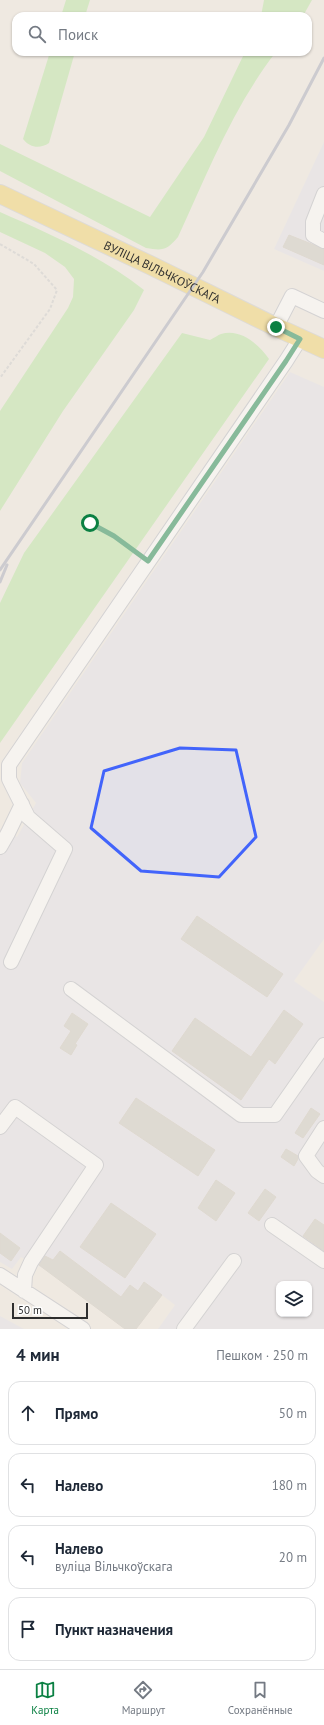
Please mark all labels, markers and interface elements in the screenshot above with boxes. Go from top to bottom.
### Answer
search box [12,12,312,56]
icon: search [26,23,48,45]
text: Поиск [58,25,98,44]
street label: ВУЛІЦА ВІЛЬЧКОЎСКАГА [102,237,223,306]
route end [267,318,285,336]
route start [81,514,99,532]
map controls [276,1281,312,1317]
button: layers [276,1281,312,1317]
scale bar [12,1301,88,1320]
text: 50 m [18,1303,42,1317]
text: 4 мин [16,1344,60,1366]
text: Пешком · 250 m [216,1347,308,1364]
icon: ahead [17,1402,39,1424]
text: Прямо [55,1404,98,1423]
text: 50 m [279,1405,307,1422]
icon: left [17,1474,39,1496]
text: Налево [55,1476,103,1495]
text: 180 m [272,1477,307,1494]
text: Налево [55,1539,103,1558]
icon: left [17,1546,39,1568]
text: 20 m [279,1549,307,1566]
text: вуліца Вільчкоўскага [55,1558,173,1575]
icon: arrive [17,1618,39,1640]
text: Пункт назначения [55,1620,173,1639]
tab: Карта [31,1679,59,1717]
tab: Маршрут [122,1679,165,1717]
tab: Сохранённые [228,1679,293,1717]

